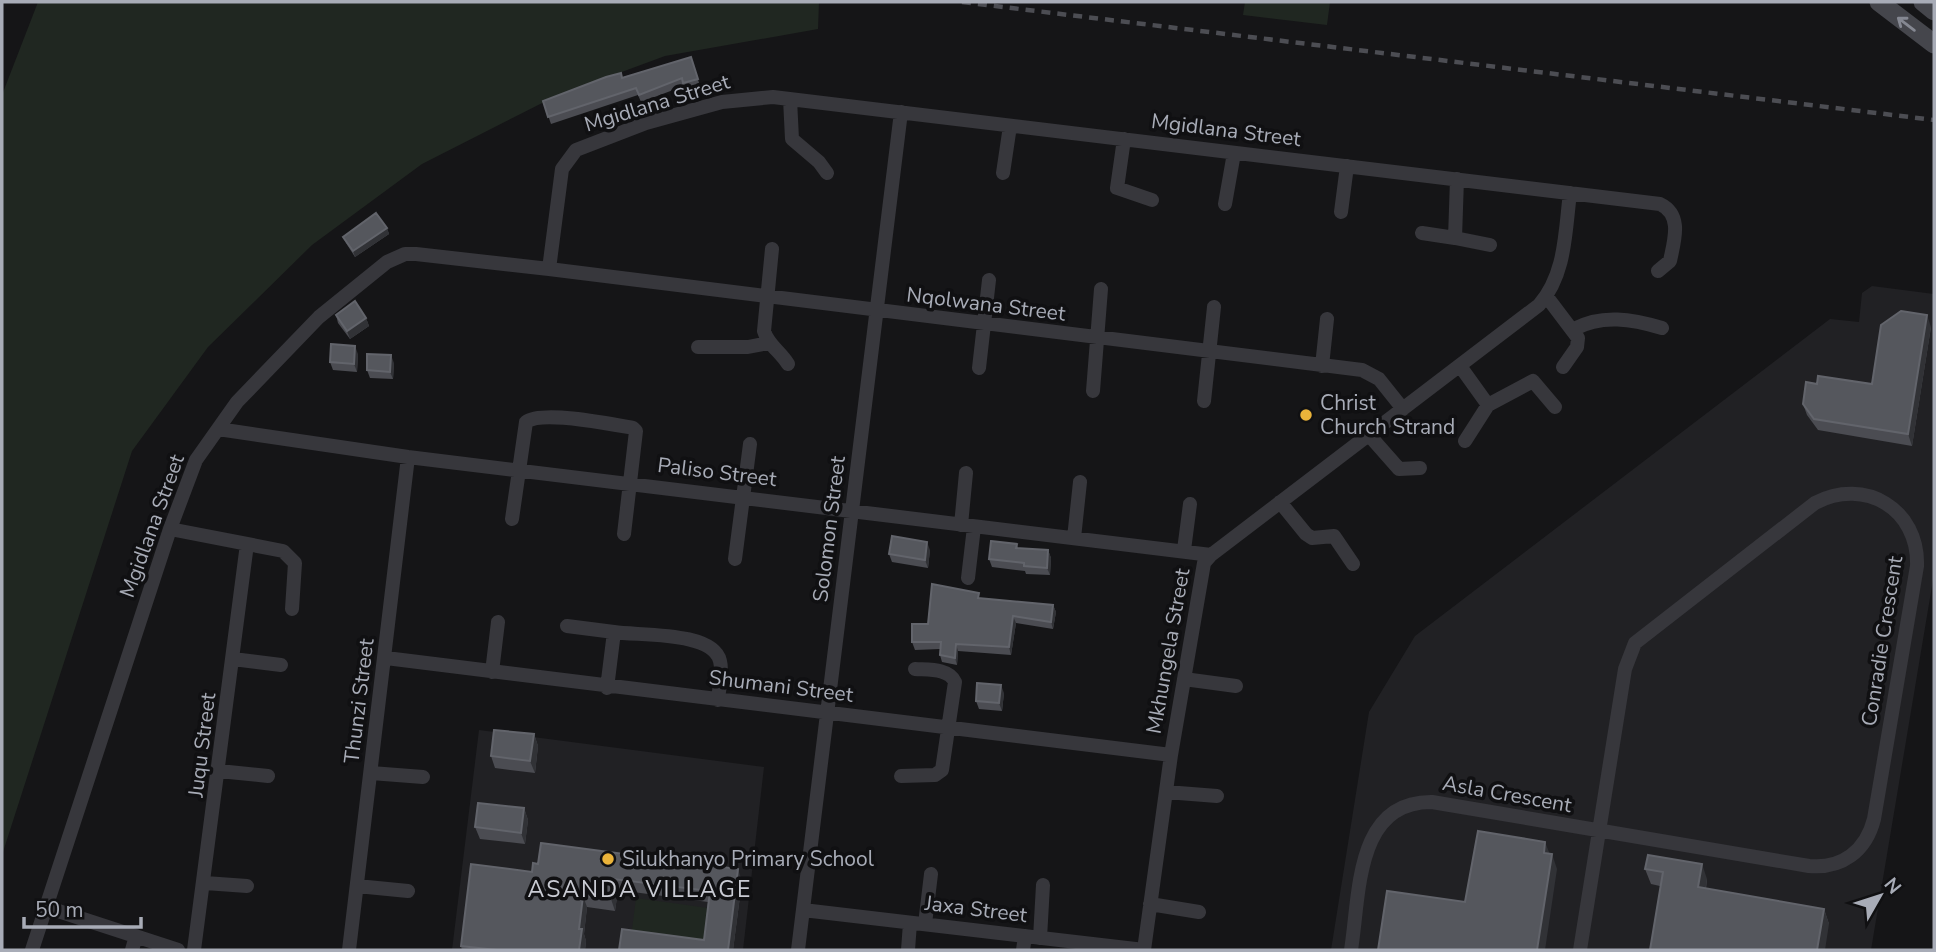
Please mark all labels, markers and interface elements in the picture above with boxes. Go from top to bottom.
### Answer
one-way arrow [1897,17,1915,32]
street label: Mgidlana Street [581,67,734,138]
street label: Mgidlana Street [1150,107,1303,153]
street label: Nqolwana Street [905,280,1068,328]
place label: Christ Church Strand [1320,389,1455,441]
marker: Christ Church Strand [1298,407,1314,423]
street label: Mgidlana Street [113,450,191,601]
street label: Paliso Street [656,451,779,493]
street label: Solomon Street [806,454,852,603]
street label: Conradie Crescent [1855,553,1909,728]
street label: Mkhungela Street [1140,565,1196,736]
street label: Thunzi Street [337,636,381,765]
street label: Shumani Street [707,663,855,709]
street label: Juqu Street [182,690,222,800]
street label: Asla Crescent [1440,769,1574,819]
place label: Silukhanyo Primary School [622,845,875,873]
marker: Silukhanyo Primary School [600,851,616,867]
north arrow [1845,861,1915,931]
text: N [1878,872,1907,900]
district label: ASANDA VILLAGE [528,874,752,905]
scale bar [24,886,142,930]
street label: Jaxa Street [922,889,1029,929]
text: 50 m [35,896,84,924]

